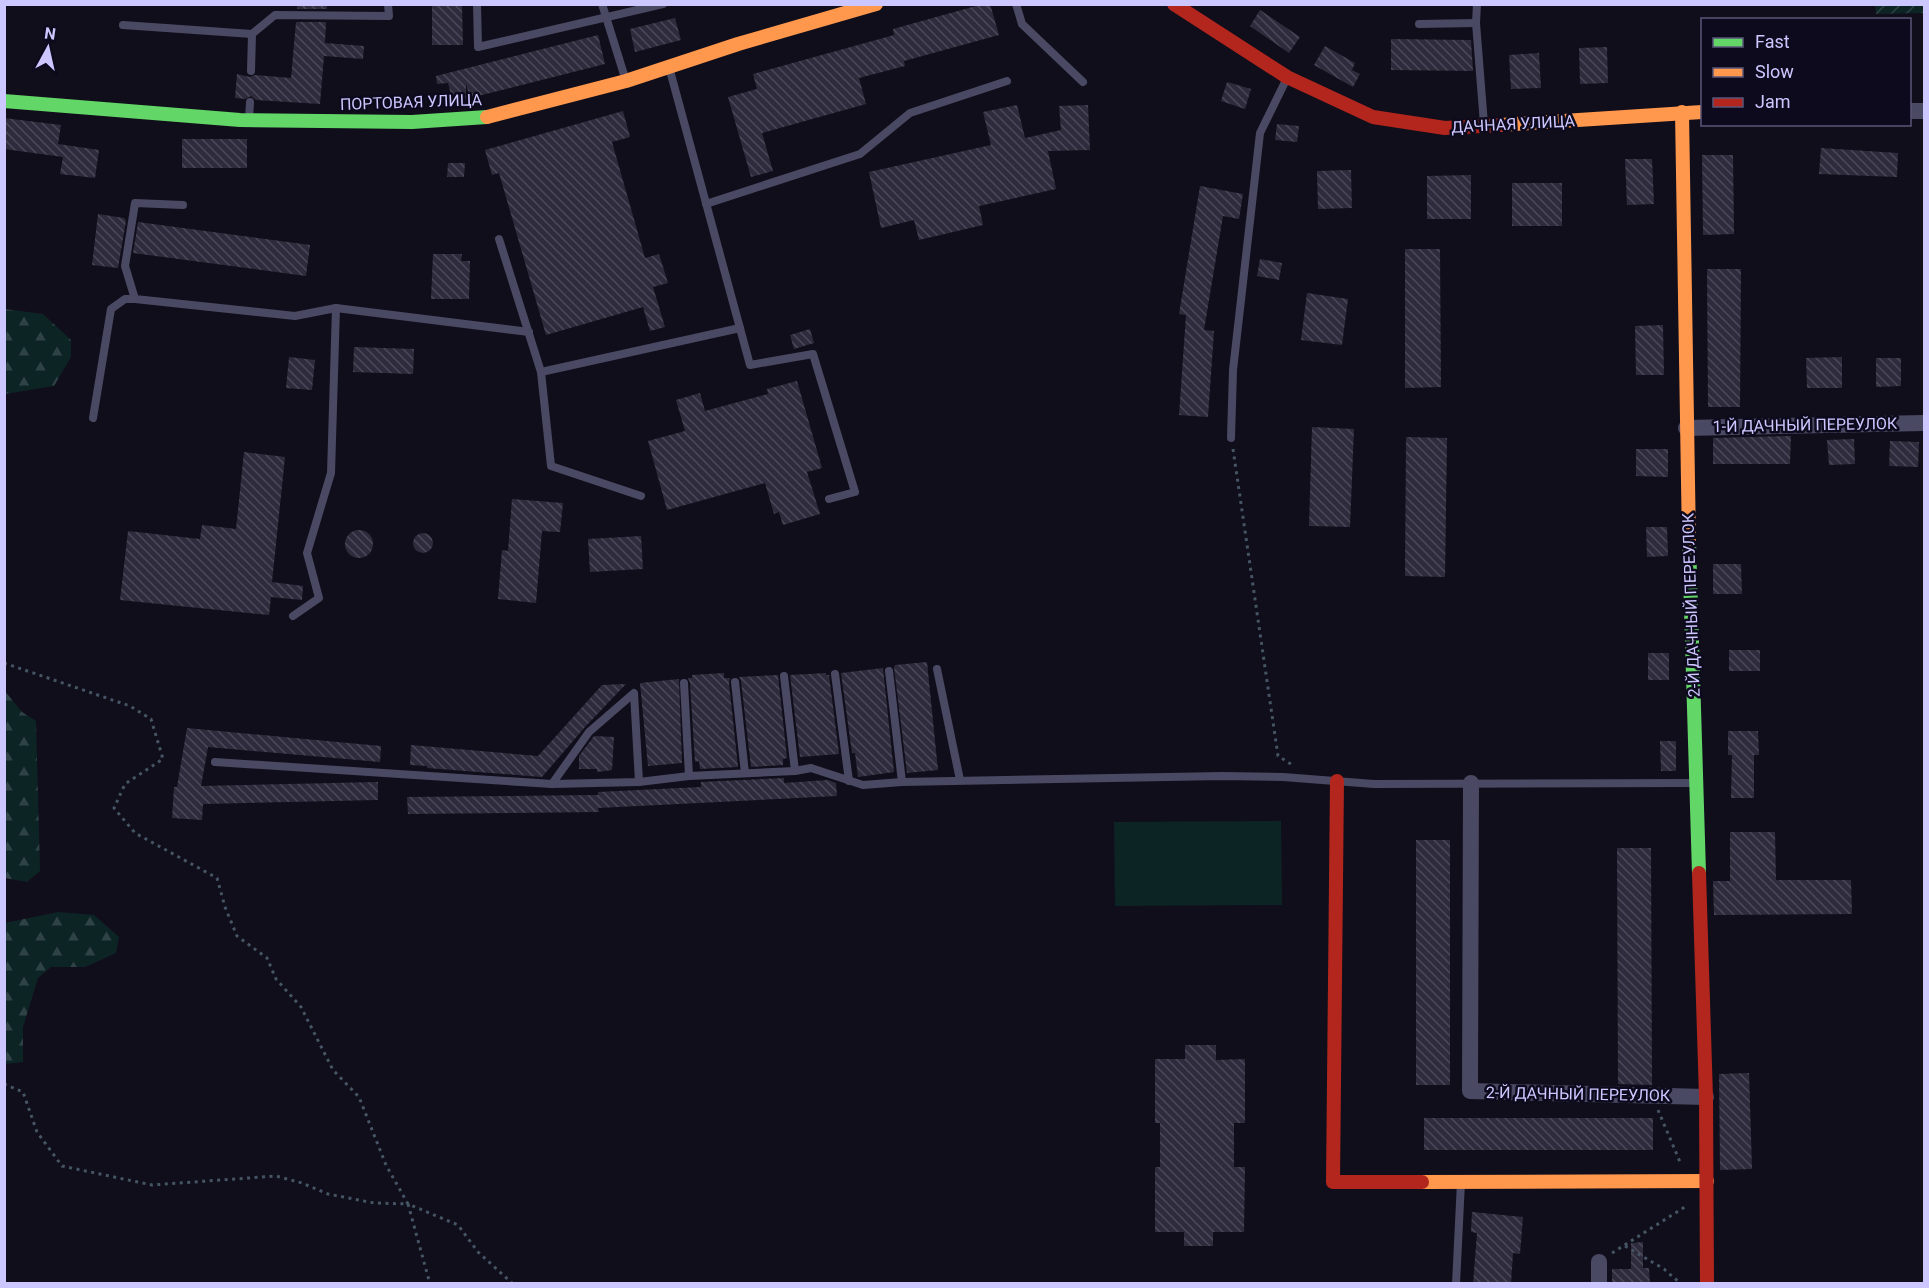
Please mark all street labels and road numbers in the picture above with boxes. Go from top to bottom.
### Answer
street label: ПОРТОВАЯ УЛИЦА [340,90,483,114]
street label: ДАЧНАЯ УЛИЦА [1451,111,1576,137]
street label: 1-Й ДАЧНЫЙ ПЕРЕУЛОК [1713,414,1898,436]
street label: 2-Й ДАЧНЫЙ ПЕРЕУЛОК [1678,512,1704,698]
street label: 2-Й ДАЧНЫЙ ПЕРЕУЛОК [1486,1083,1671,1105]

